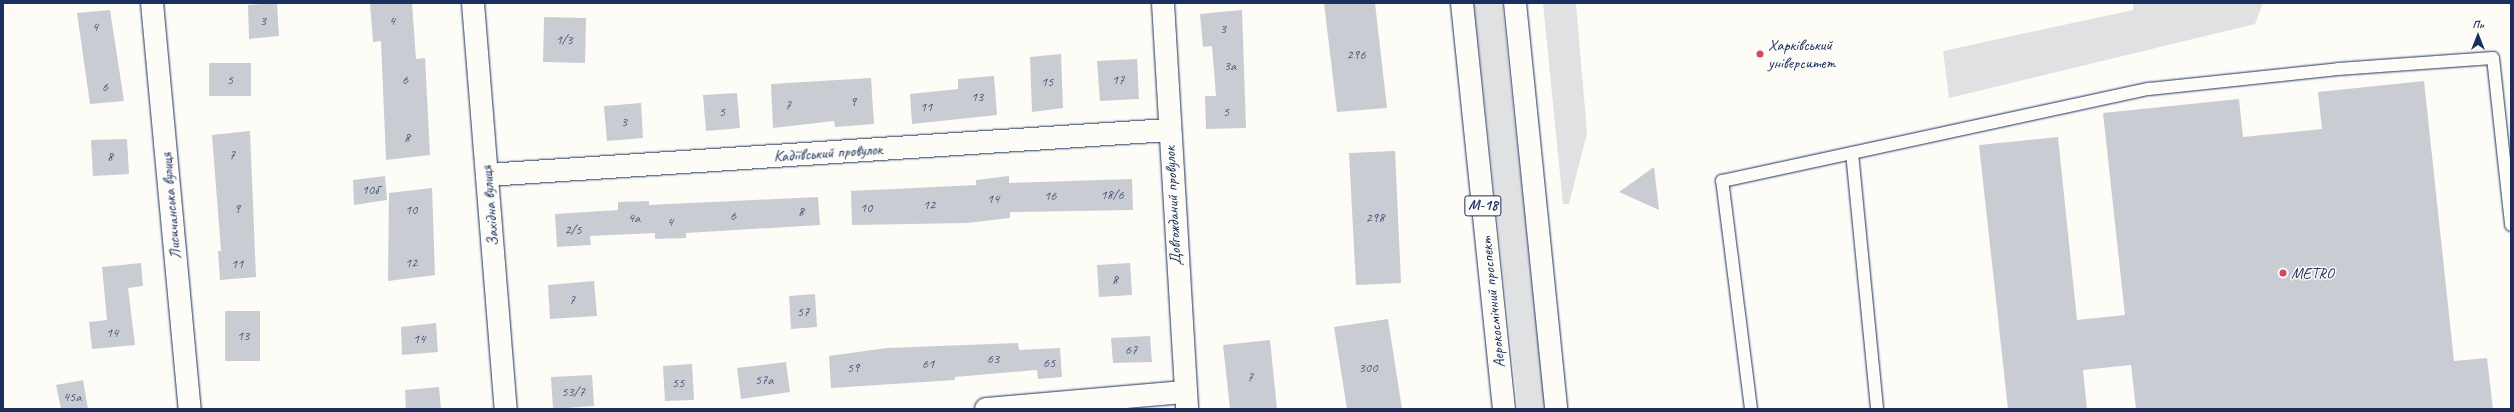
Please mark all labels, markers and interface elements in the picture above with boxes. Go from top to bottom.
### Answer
house number: 3 [260,13,266,29]
house number: 4 [389,13,395,29]
north arrow [2458,16,2498,56]
text: Пн [2472,17,2484,31]
house number: 4 [92,19,98,35]
house number: 3 [1220,21,1226,37]
house number: 1/3 [555,32,573,48]
place label: Харківський університет [1768,35,1835,73]
house number: 296 [1347,47,1365,63]
marker: Харківський університет [1755,49,1765,59]
house number: 3а [1224,58,1236,74]
house number: 5 [227,72,233,88]
house number: 6 [402,72,408,88]
house number: 17 [1112,72,1124,88]
house number: 15 [1041,74,1053,90]
house number: 6 [102,79,108,95]
house number: 13 [971,89,983,105]
house number: 9 [850,94,856,110]
house number: 7 [785,97,791,113]
house number: 11 [920,99,932,115]
house number: 5 [719,104,725,120]
house number: 5 [1223,104,1229,120]
house number: 3 [621,114,627,130]
house number: 8 [404,130,410,146]
street label: Кадіївський провулок [773,140,883,166]
street label: Довгожданий провулок [1160,146,1186,266]
house number: 7 [229,147,235,163]
house number: 8 [107,149,113,165]
street label: Лисичанська вулиця [157,151,185,261]
street label: Західна вулиця [477,165,503,247]
house number: 10б [362,182,378,198]
house number: 18/6 [1100,187,1124,203]
house number: 16 [1044,188,1056,204]
house number: 14 [987,191,999,207]
road number: М-18 [1464,193,1502,219]
house number: 12 [923,197,935,213]
house number: 10 [860,200,872,216]
house number: 9 [234,201,240,217]
house number: 10 [405,202,417,218]
house number: 8 [798,204,804,220]
house number: 6 [730,208,736,224]
house number: 4а [628,210,640,226]
house number: 298 [1366,210,1384,226]
house number: 4 [667,214,673,230]
house number: 2/5 [564,222,582,238]
street label: Аерокосмічний проспект [1477,235,1509,369]
house number: 12 [405,255,417,271]
house number: 11 [231,256,243,272]
place label: METRO [2291,263,2334,283]
marker: METRO [2278,268,2288,278]
house number: 8 [1112,272,1118,288]
house number: 7 [569,292,575,308]
house number: 57 [797,304,809,320]
house number: 14 [106,325,118,341]
house number: 13 [237,328,249,344]
house number: 14 [413,331,425,347]
house number: 67 [1125,342,1137,358]
house number: 63 [987,351,999,367]
house number: 65 [1043,355,1055,371]
house number: 61 [922,356,934,372]
house number: 59 [847,360,859,376]
house number: 300 [1359,360,1377,376]
house number: 7 [1247,369,1253,385]
house number: 57а [755,372,773,388]
house number: 55 [672,375,684,391]
house number: 53/7 [561,384,585,400]
house number: 45а [63,389,81,405]

